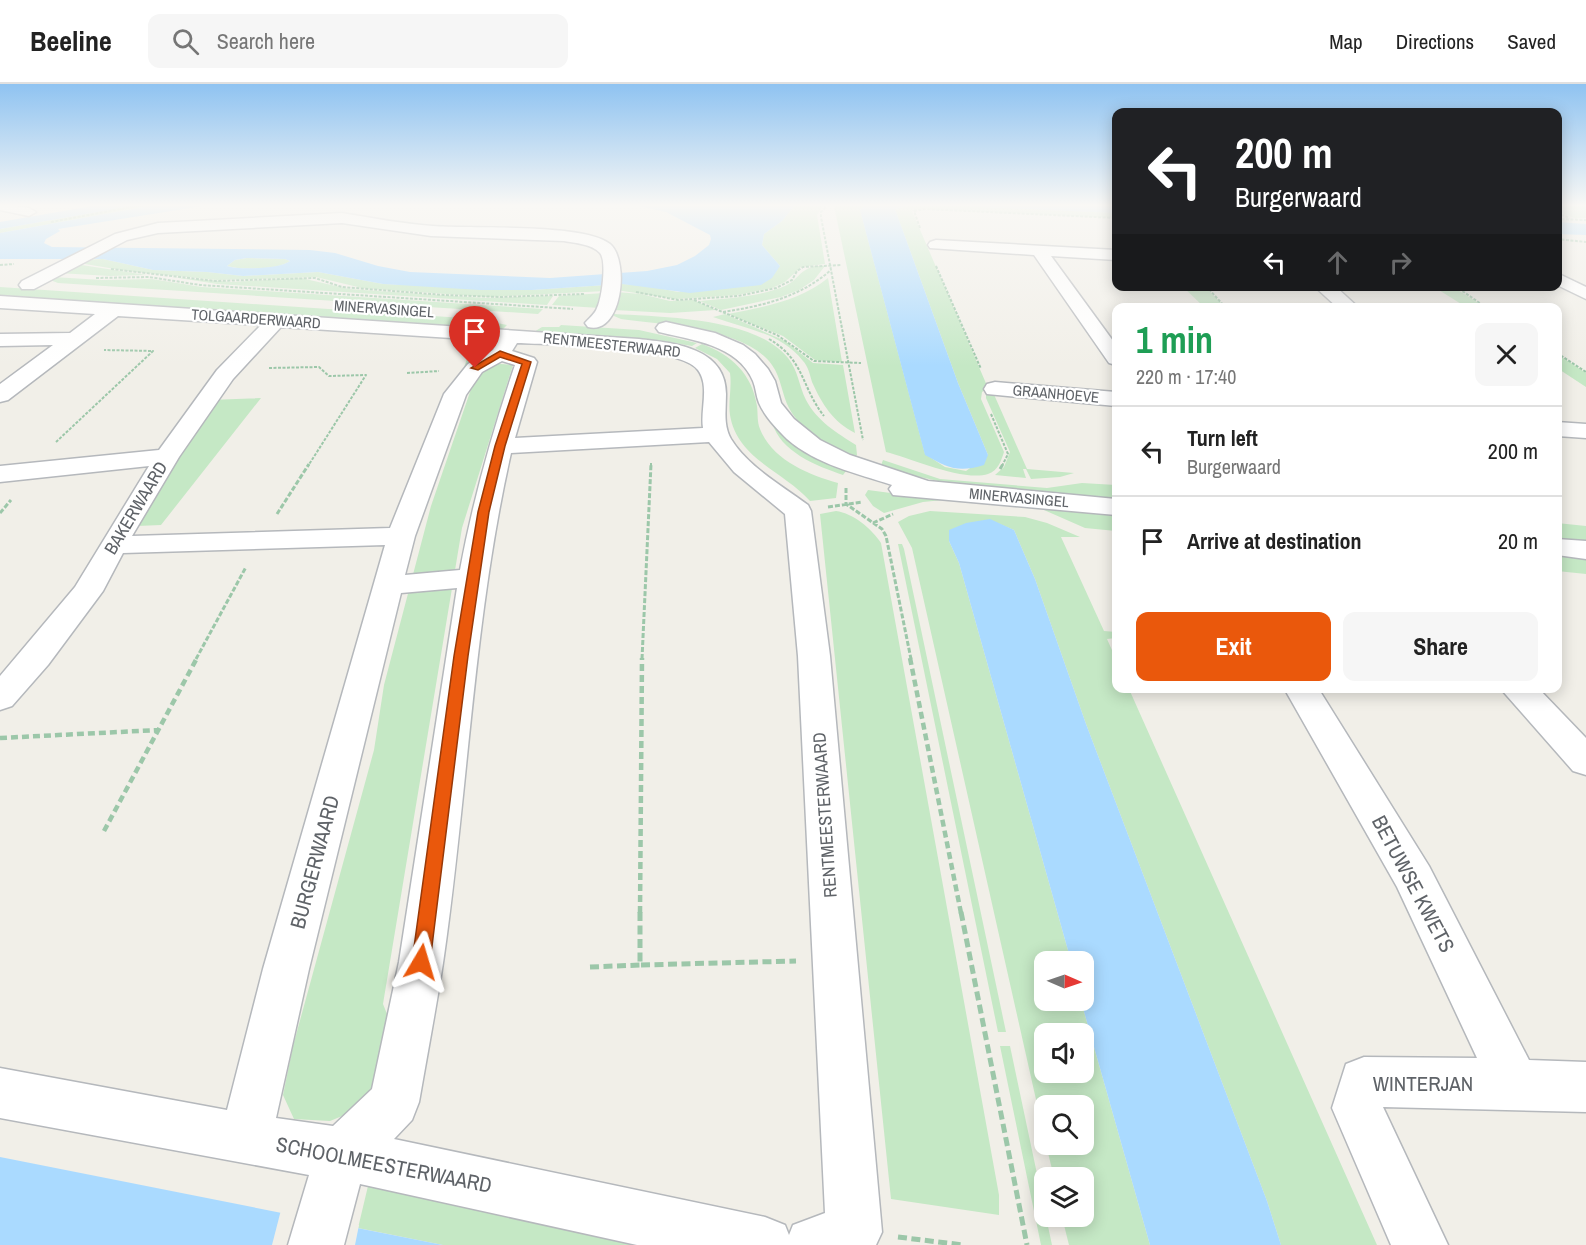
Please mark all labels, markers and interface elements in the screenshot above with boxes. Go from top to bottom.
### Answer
search box [148,14,568,68]
text: Beeline [30,22,112,60]
icon: search [169,25,202,58]
text: Search here [217,26,315,56]
text: Map [1329,27,1363,56]
text: Directions [1396,27,1474,56]
text: Saved [1507,27,1556,56]
text: 200 m [1235,125,1333,181]
icon: left [1136,132,1214,210]
text: Burgerwaard [1235,179,1362,215]
icon: left [1258,246,1291,279]
icon: ahead [1321,246,1354,279]
icon: right [1384,246,1417,279]
street label: MINERVASINGEL [333,295,435,322]
street label: TOLGAARDERWAARD [191,304,322,334]
pin [449,306,500,368]
icon: arrive [458,315,491,348]
text: 1 min [1136,316,1213,364]
button: close [1475,323,1538,386]
street label: RENTMEESTERWAARD [542,327,682,362]
text: 220 m · 17:40 [1136,363,1236,390]
street label: GRAANHOEVE [1012,379,1100,408]
text: Turn left [1187,423,1258,453]
icon: left [1136,435,1169,468]
text: 200 m [1488,436,1538,466]
text: Burgerwaard [1187,453,1281,480]
street label: BAKERWAARD [98,457,173,559]
street label: MINERVASINGEL [968,483,1070,512]
icon: arrive [1136,525,1169,558]
text: Arrive at destination [1187,526,1361,556]
text: 20 m [1498,526,1538,556]
button: Exit [1136,612,1331,681]
button: Share [1343,612,1538,681]
street label: RENTMEESTERWAARD [806,732,843,899]
street label: BURGERWAARD [283,792,346,932]
street label: BETUWSE KWETS [1365,810,1462,957]
position arrow [389,930,453,994]
north arrow [1034,951,1094,1011]
map controls [1034,951,1094,1227]
button: sound [1034,1023,1094,1083]
street label: WINTERJAN [1373,1069,1473,1098]
button: search [1034,1095,1094,1155]
street label: SCHOOLMEESTERWAARD [274,1129,494,1200]
button: layers [1034,1167,1094,1227]

